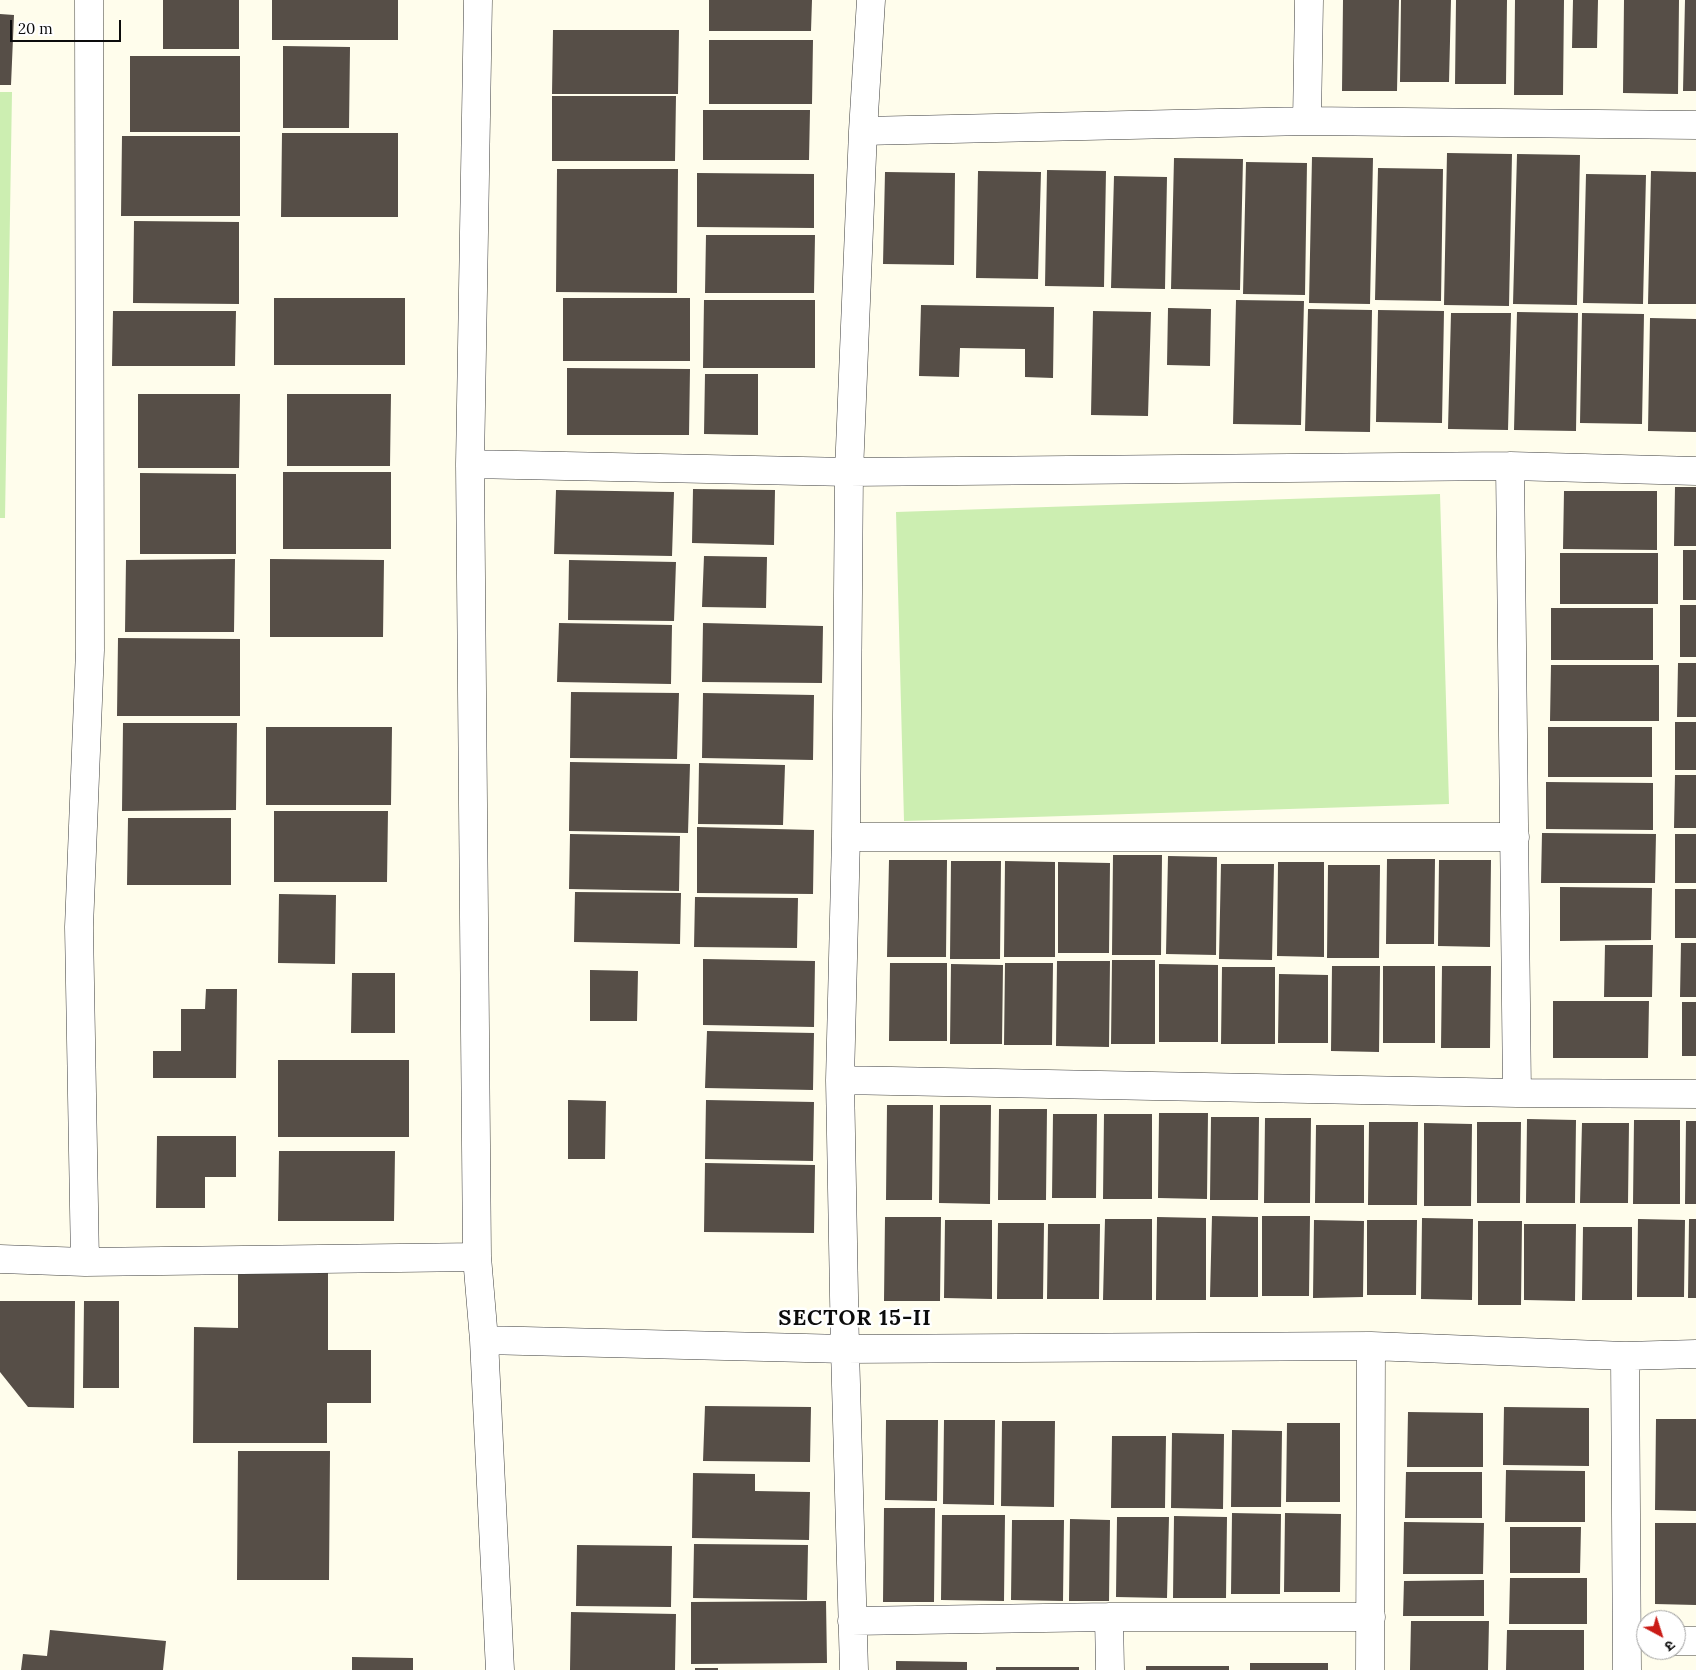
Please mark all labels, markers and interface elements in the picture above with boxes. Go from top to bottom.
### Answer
scale bar [12,10,124,42]
text: 20 m [18,19,53,38]
district label: SECTOR 15-II [777,1306,933,1332]
north arrow [1636,1610,1686,1660]
text: उ [1661,1636,1679,1655]

